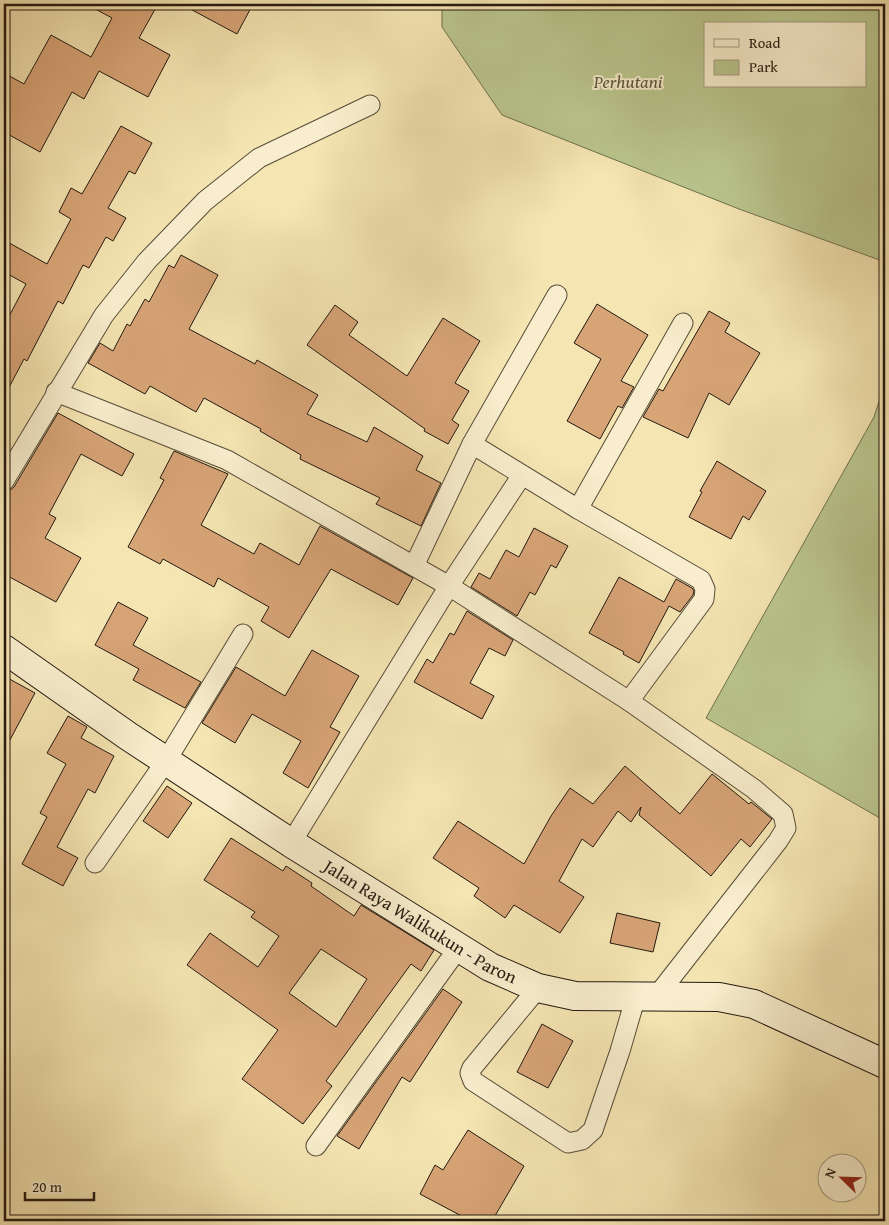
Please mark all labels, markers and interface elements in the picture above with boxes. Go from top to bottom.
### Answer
legend [704,22,866,88]
text: Road [749,32,780,53]
text: Park [749,56,778,77]
park label: Perhutani [593,68,663,95]
street label: Jalan Raya Walikukun - Paron [317,852,521,990]
north arrow [816,1152,866,1202]
text: N [819,1164,841,1181]
scale bar [25,1170,94,1202]
text: 20 m [32,1176,63,1197]

